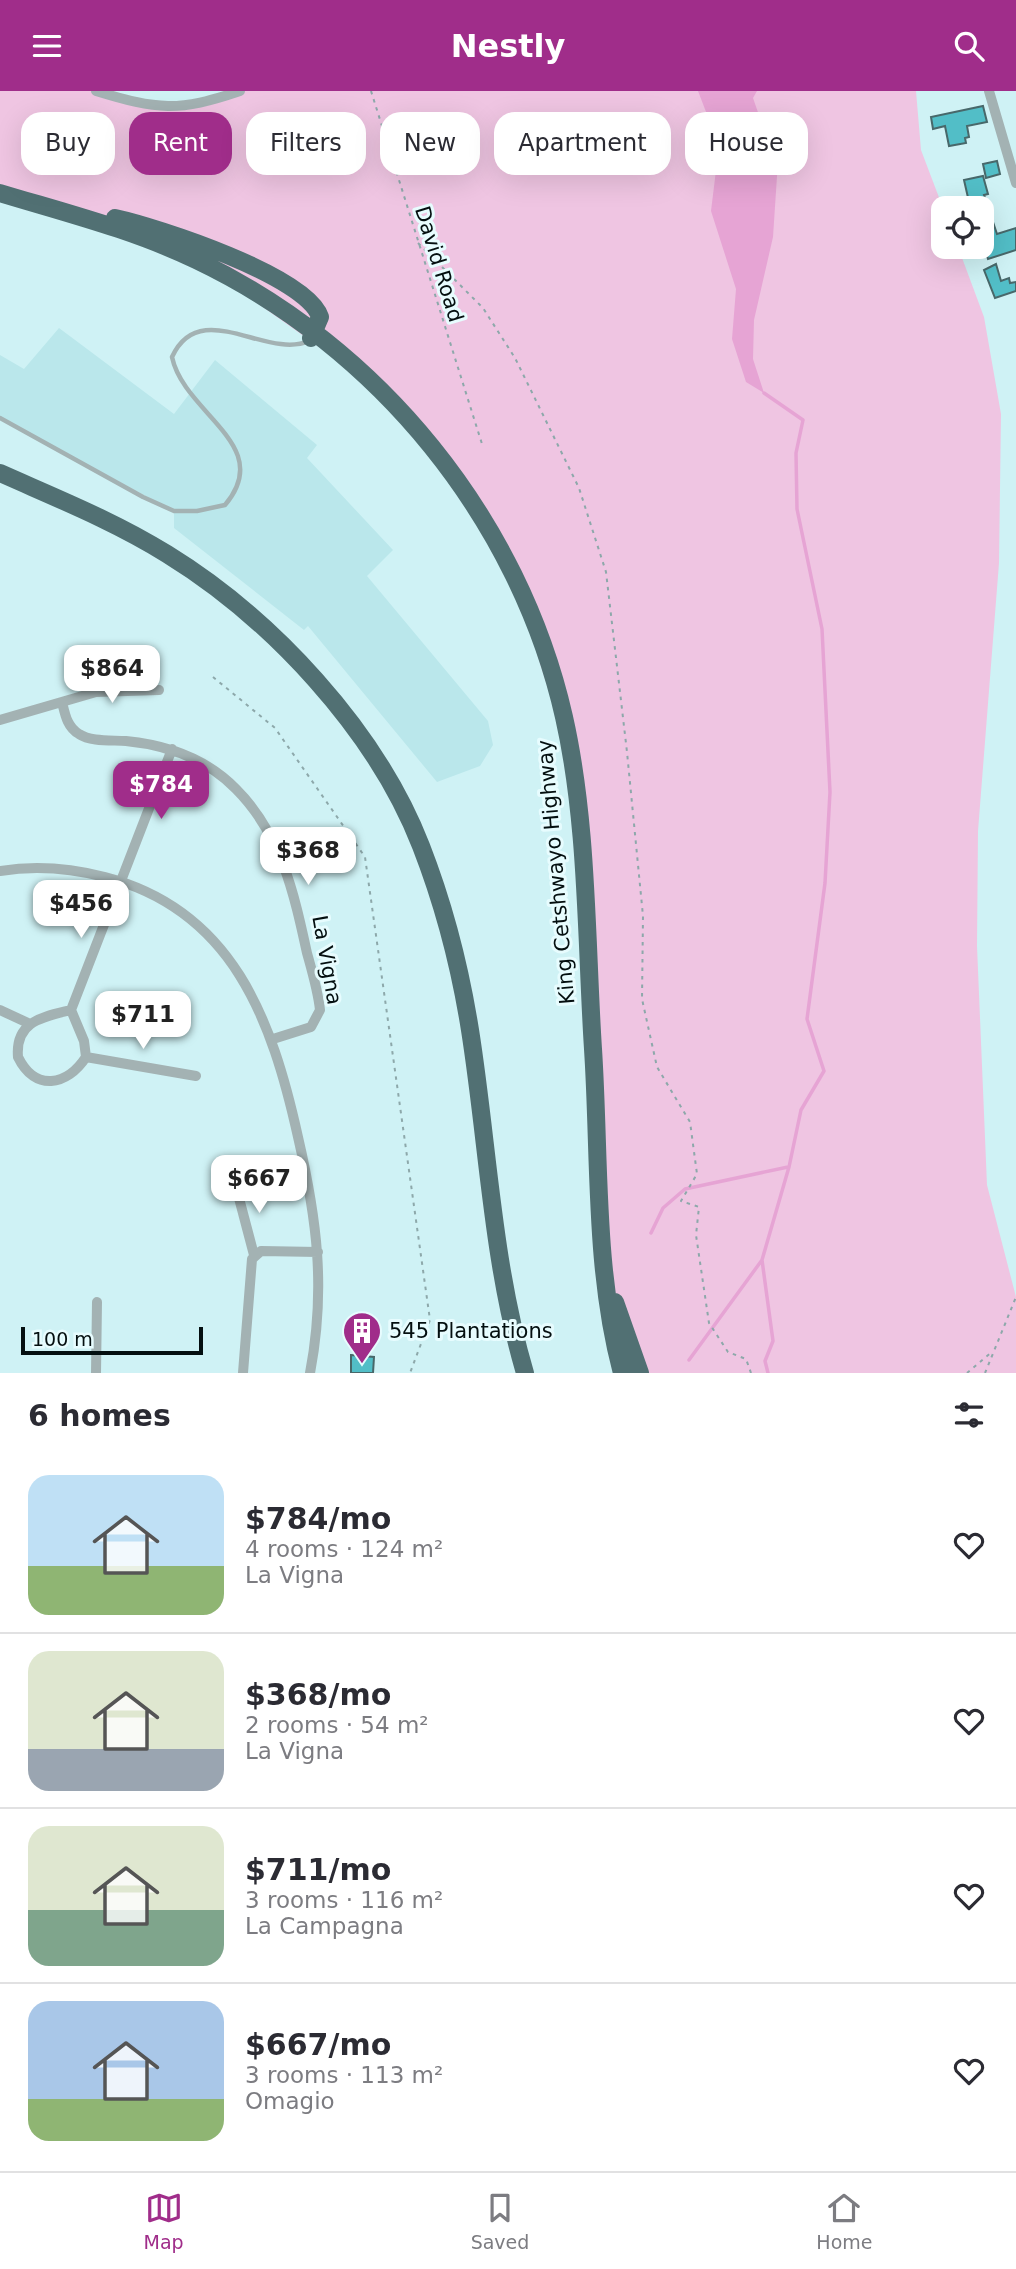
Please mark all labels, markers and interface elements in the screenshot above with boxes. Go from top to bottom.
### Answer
icon: menu [28,27,66,65]
text: Nestly [451,27,565,65]
icon: search [950,27,988,65]
chip: Buy [21,112,115,175]
chip: Rent [129,112,232,175]
chip: Filters [246,112,366,175]
chip: New [380,112,480,175]
chip: Apartment [494,112,671,175]
chip: House [685,112,808,175]
map controls [931,196,994,259]
button: locate [931,196,994,259]
street label: David Road [410,203,468,325]
pin: $864 [71,645,153,705]
text: $864 [80,655,144,681]
street label: King Cetshwayo Highway [532,739,580,1005]
pin: $784 [120,761,202,821]
text: $784 [129,771,193,797]
pin: $368 [267,827,349,887]
text: $368 [276,837,340,863]
pin: $456 [40,881,122,940]
text: $456 [49,890,113,916]
street label: La Vigna [307,913,347,1007]
pin: $711 [102,991,184,1051]
text: $711 [111,1001,175,1027]
pin: $667 [218,1155,300,1215]
text: $667 [227,1165,291,1191]
building icon: 545 Plantations [341,1310,383,1365]
place label: 545 Plantations [389,1319,553,1343]
scale bar [21,1324,203,1356]
text: 100 m [32,1328,93,1350]
icon: filters [950,1396,988,1434]
text: 6 homes [28,1398,171,1433]
text: $784/mo [245,1501,391,1536]
icon: home [84,1503,168,1587]
icon: heart [950,1526,988,1564]
text: 4 rooms · 124 m² [245,1536,443,1562]
text: La Vigna [245,1562,344,1588]
text: $368/mo [245,1677,391,1712]
icon: home [84,1679,168,1763]
icon: heart [950,1702,988,1740]
text: 2 rooms · 54 m² [245,1712,429,1738]
text: La Vigna [245,1738,344,1764]
text: $711/mo [245,1852,391,1887]
icon: home [84,1854,168,1938]
icon: heart [950,1877,988,1915]
text: 3 rooms · 116 m² [245,1887,443,1913]
text: La Campagna [245,1913,404,1939]
text: $667/mo [245,2027,391,2062]
icon: home [84,2029,168,2113]
icon: heart [950,2052,988,2090]
text: 3 rooms · 113 m² [245,2062,443,2088]
text: Omagio [245,2088,335,2114]
tab: Map [144,2189,184,2253]
tab: Saved [471,2189,529,2253]
tab: Home [816,2189,872,2253]

